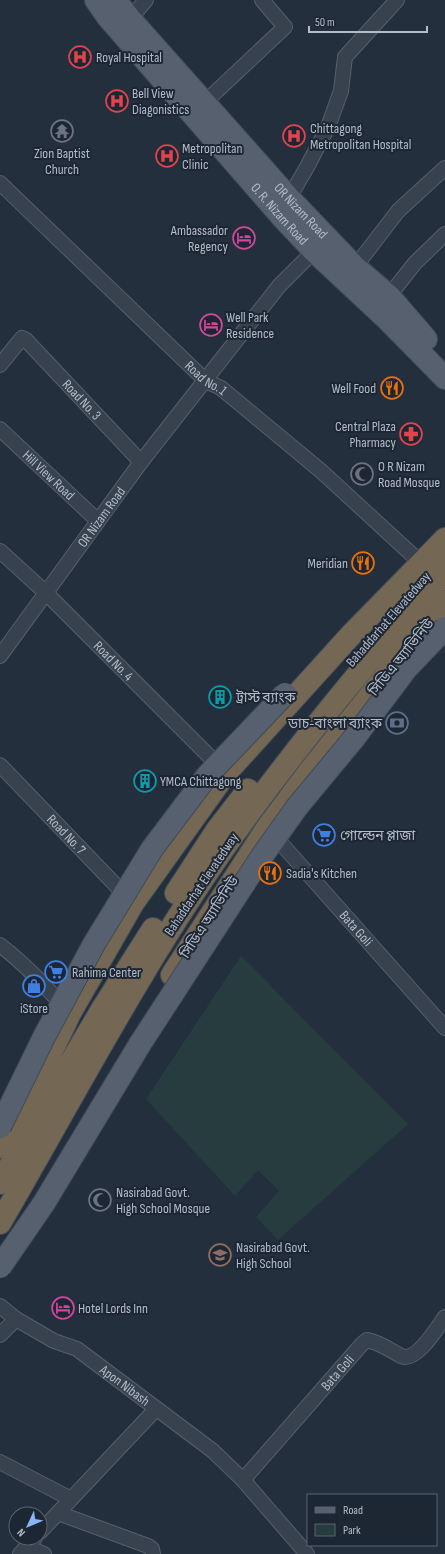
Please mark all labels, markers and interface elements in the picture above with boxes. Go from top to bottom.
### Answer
scale bar [309,8,427,34]
text: 50 m [315,15,335,30]
hospital icon: Royal Hospital [67,44,93,70]
place label: Royal Hospital [96,49,162,66]
place label: Bell View Diagonistics [132,85,189,118]
hospital icon: Bell View Diagonistics [104,88,130,114]
temple icon: Zion Baptist Church [49,118,75,144]
place label: Chittagong Metropolitan Hospital [310,120,411,153]
hospital icon: Chittagong Metropolitan Hospital [281,123,307,149]
place label: Metropolitan Clinic [182,140,242,173]
hospital icon: Metropolitan Clinic [154,143,180,169]
place label: Zion Baptist Church [34,145,90,178]
street label: O. R. Nizam Road [247,179,312,249]
street label: OR Nizam Road [270,179,331,242]
place label: Ambassador Regency [170,222,229,255]
hotel icon: Ambassador Regency [231,225,257,251]
place label: Well Park Residence [226,309,274,342]
hotel icon: Well Park Residence [198,312,224,338]
street label: Road No. 1 [181,357,231,399]
restaurant icon: Well Food [379,375,405,401]
street label: Road No. 3 [59,376,105,424]
place label: Well Food [331,380,376,397]
place label: Central Plaza Pharmacy [335,418,397,451]
pharmacy icon: Central Plaza Pharmacy [398,421,424,447]
street label: Hill View Road [19,447,78,504]
place label: O R Nizam Road Mosque [378,458,440,491]
mosque icon: O R Nizam Road Mosque [349,461,375,487]
street label: OR Nizam Road [74,484,129,551]
restaurant icon: Meridian [350,550,376,576]
place label: Meridian [308,555,348,572]
street label: Bahaddarhat Elevatedway [342,568,435,670]
street label: সিডিএ অ্যাভিনিউ [364,615,438,700]
street label: Road No. 4 [90,638,137,685]
building icon: ট্রাস্ট ব্যাংক [207,684,233,710]
place label: ট্রাস্ট ব্যাংক [235,689,296,706]
bank icon: ডাচ-বাংলা ব্যাংক [384,710,410,736]
place label: ডাচ-বাংলা ব্যাংক [287,715,383,732]
building icon: YMCA Chittagong [132,768,158,794]
place label: YMCA Chittagong [160,773,242,790]
street label: Road No. 7 [43,811,90,858]
supermarket icon: গোল্ডেন প্লাজা [311,822,337,848]
place label: গোল্ডেন প্লাজা [340,827,416,844]
street label: Bahaddarhat Elevatedway [161,829,242,939]
restaurant icon: Sadia's Kitchen [257,860,283,886]
place label: Sadia's Kitchen [286,865,357,882]
street label: সিডিএ অ্যাভিনিউ [176,872,243,962]
street label: Bata Goli [336,907,376,950]
supermarket icon: Rahima Center [43,959,69,985]
place label: Rahima Center [72,964,141,981]
shop icon: iStore [21,973,47,999]
place label: iStore [20,1000,48,1017]
place label: Nasirabad Govt. High School Mosque [116,1184,210,1217]
mosque icon: Nasirabad Govt. High School Mosque [87,1187,113,1213]
place label: Nasirabad Govt. High School [236,1239,310,1272]
school or university icon: Nasirabad Govt. High School [207,1242,233,1268]
hotel icon: Hotel Lords Inn [50,1295,76,1321]
place label: Hotel Lords Inn [78,1300,148,1317]
street label: Bata Goli [317,1351,358,1394]
street label: Apon Nibash [96,1361,153,1410]
legend [307,1494,437,1546]
text: Road [343,1503,363,1518]
north arrow [8,1506,48,1546]
text: Park [343,1523,361,1538]
text: N [14,1526,28,1539]

